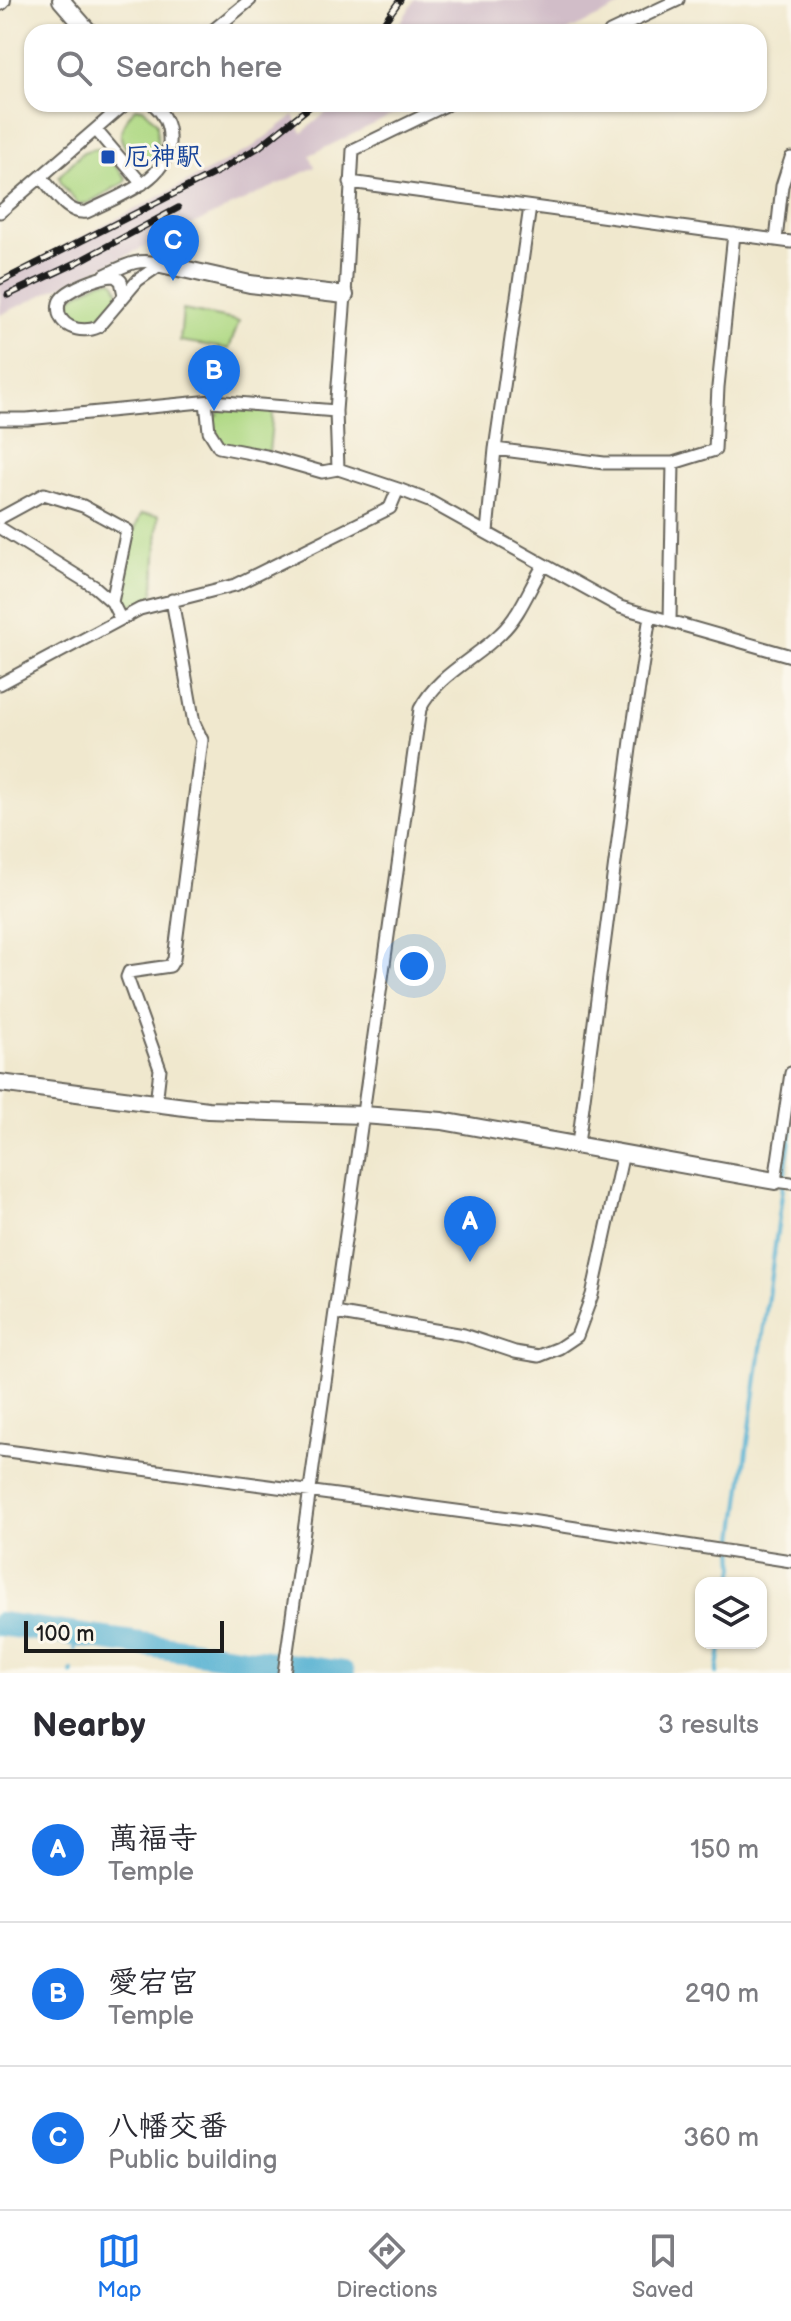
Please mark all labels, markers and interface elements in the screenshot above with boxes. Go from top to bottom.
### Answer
search box [24,24,767,112]
icon: search [52,46,96,90]
text: Search here [116,50,282,86]
place label: 厄神駅 [124,142,202,173]
marker: 厄神駅 [99,148,117,166]
pin: C [147,215,199,281]
pin: B [188,345,240,411]
your location [394,946,434,986]
pin: A [444,1196,496,1262]
map controls [695,1577,767,1649]
button: layers [695,1577,767,1649]
scale bar [24,1617,224,1653]
text: 100 m [36,1621,95,1648]
text: Nearby [32,1705,146,1746]
text: 3 results [658,1710,759,1741]
text: 萬福寺 [108,1821,198,1857]
text: A [50,1835,66,1866]
text: 150 m [690,1835,759,1866]
text: Temple [108,1857,194,1888]
text: 愛宕宮 [108,1965,198,2001]
text: B [49,1979,67,2010]
text: 290 m [685,1979,759,2010]
text: Temple [108,2001,194,2032]
text: 八幡交番 [108,2109,228,2145]
text: C [49,2123,67,2154]
text: 360 m [683,2123,759,2154]
text: Public building [108,2145,277,2176]
tab: Map [97,2229,142,2304]
tab: Directions [336,2229,437,2304]
tab: Saved [632,2229,694,2304]

